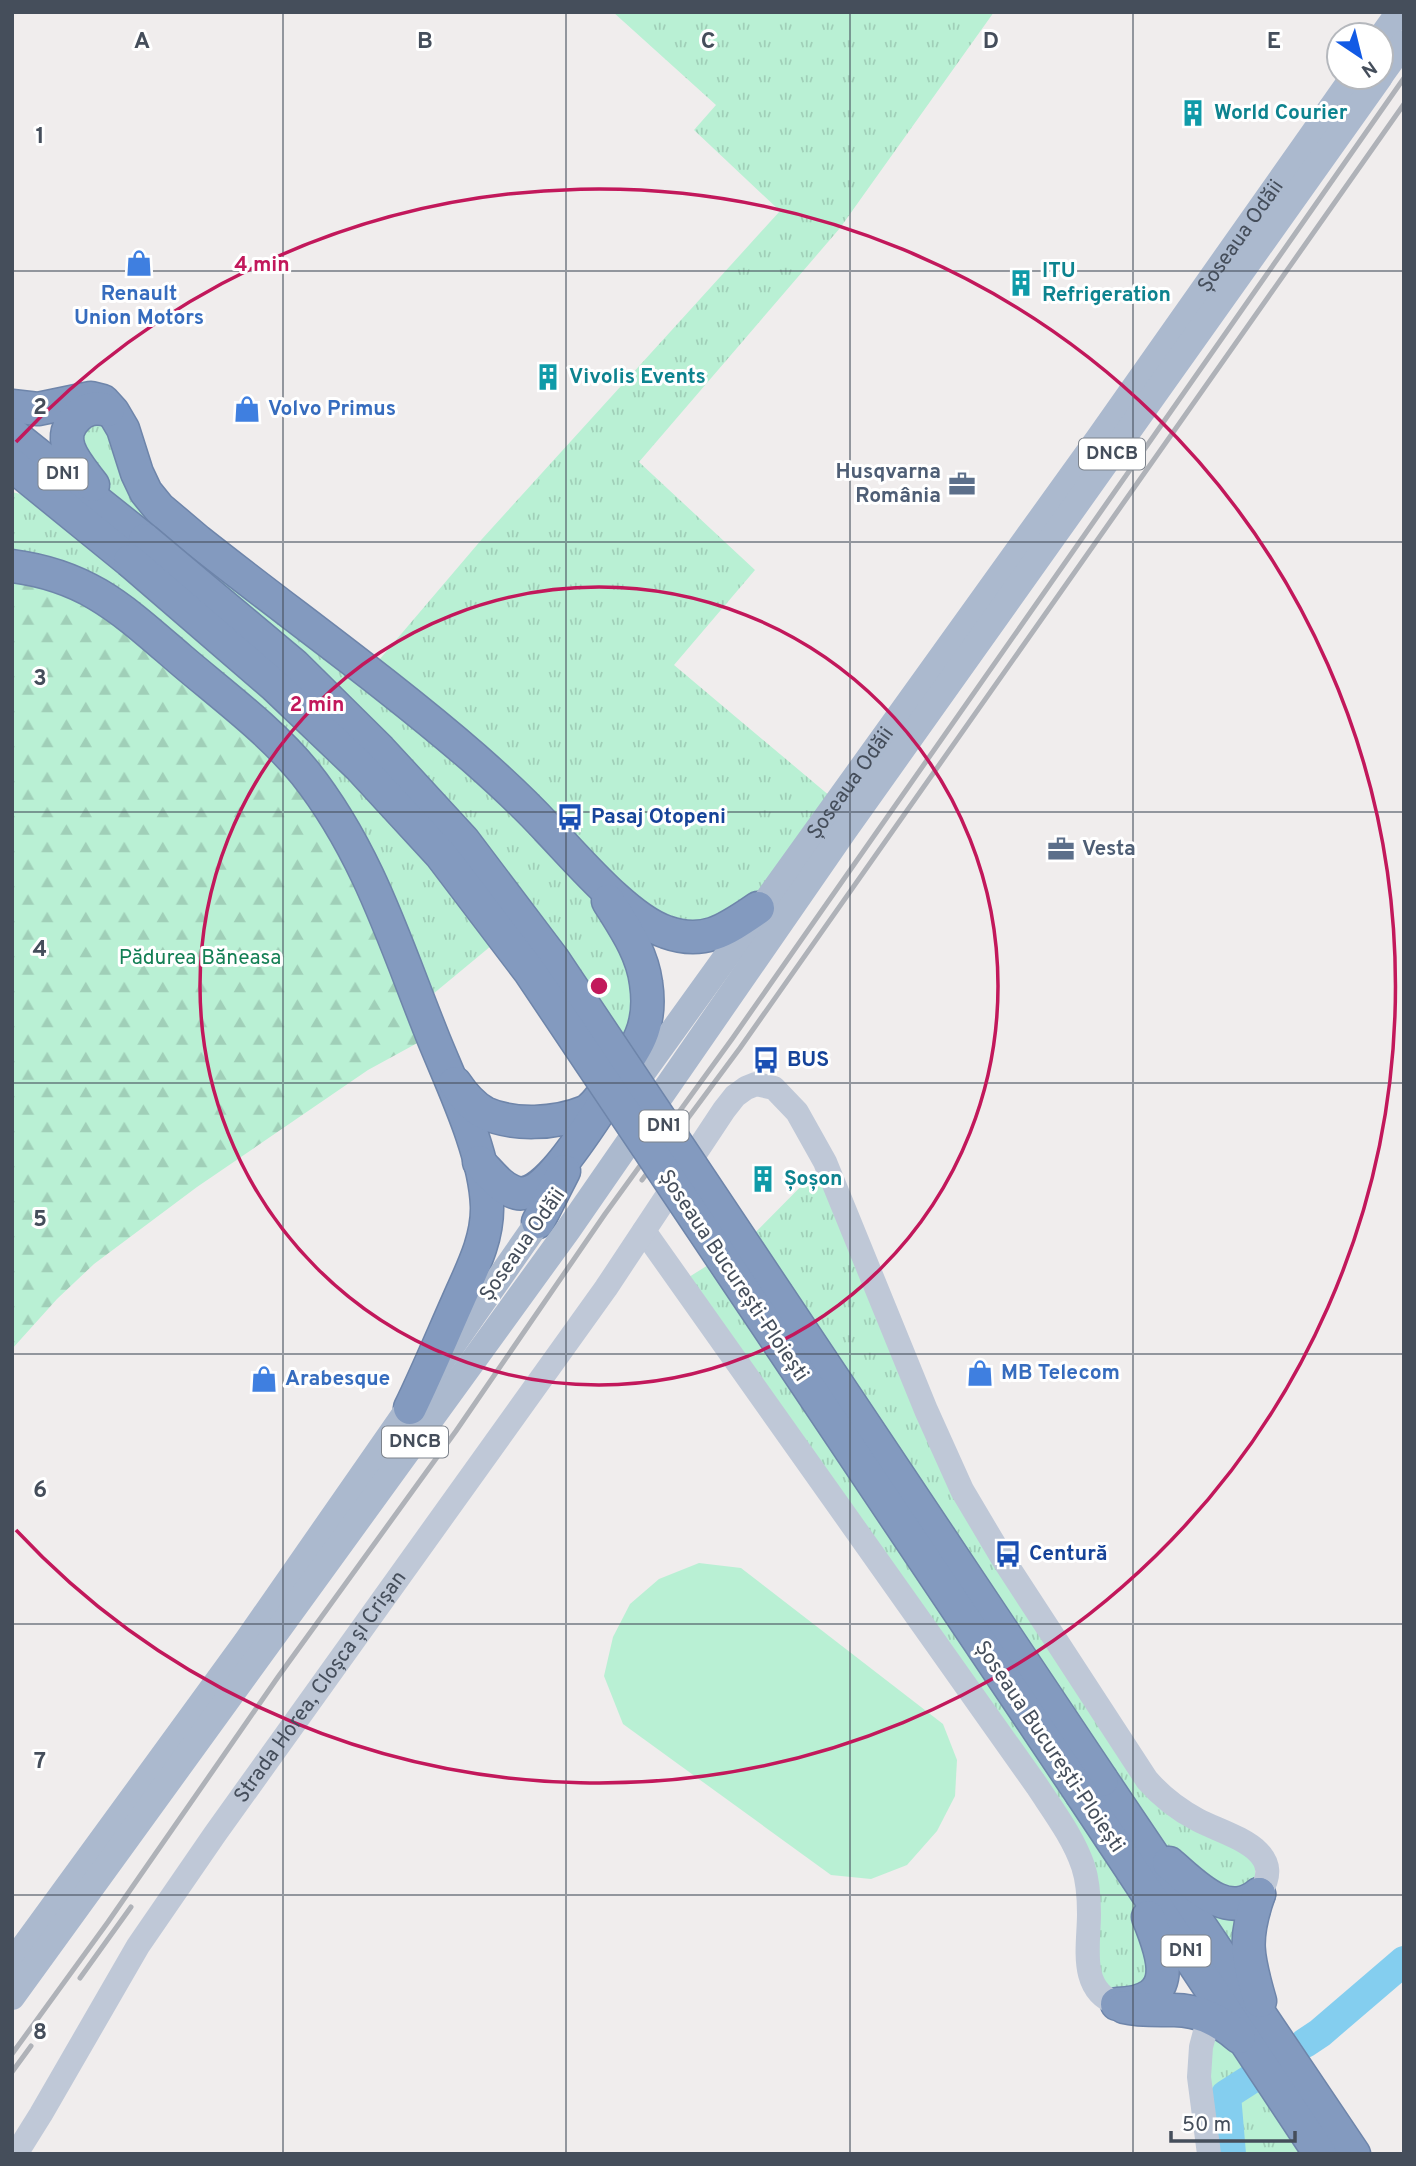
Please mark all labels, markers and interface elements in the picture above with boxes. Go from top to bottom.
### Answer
north arrow [1325,21,1395,91]
text: A [134,28,150,57]
text: B [417,28,433,57]
text: C [701,28,715,57]
text: D [983,28,999,57]
text: E [1267,28,1281,57]
text: N [1356,55,1381,82]
building icon: World Courier [1178,98,1208,128]
place label: World Courier [1214,100,1348,127]
text: 1 [35,123,45,152]
street label: Șoseaua Odăii [1192,174,1290,298]
shop icon: Renault Union Motors [124,248,154,278]
text: 4 min [234,252,290,279]
place label: ITU Refrigeration [1042,258,1171,309]
building icon: ITU Refrigeration [1006,268,1036,298]
place label: Renault Union Motors [74,281,204,332]
building icon: Vivolis Events [533,362,563,392]
place label: Vivolis Events [569,364,706,391]
text: 2 [33,394,47,423]
shop icon: Volvo Primus [232,394,262,424]
place label: Volvo Primus [268,396,396,423]
road number: DNCB [1079,438,1145,470]
road number: DN1 [38,458,88,489]
place label: Husqvarna România [835,459,941,510]
office icon: Husqvarna România [947,469,977,499]
text: 3 [33,665,47,694]
text: 2 min [290,692,344,719]
street label: Șoseaua Odăii [801,722,900,845]
bus stop icon: Pasaj Otopeni [555,802,585,832]
place label: Pasaj Otopeni [591,804,726,831]
office icon: Vesta [1046,834,1076,864]
place label: Vesta [1082,836,1136,863]
text: 4 [33,936,47,965]
park label: Pădurea Băneasa [119,945,281,972]
centre of rings [587,974,611,998]
bus stop icon: BUS [751,1045,781,1075]
place label: BUS [787,1047,829,1074]
road number: DN1 [640,1110,688,1142]
building icon: Șoșon [748,1164,778,1194]
street label: Șoseaua București-Ploiești [652,1165,814,1387]
place label: Șoșon [784,1166,842,1193]
street label: Șoseaua Odăii [474,1183,572,1307]
text: 5 [33,1206,47,1235]
shop icon: MB Telecom [965,1358,995,1388]
place label: MB Telecom [1001,1360,1120,1387]
shop icon: Arabesque [249,1364,279,1394]
place label: Arabesque [285,1366,390,1393]
road number: DNCB [382,1426,448,1458]
text: 6 [33,1477,47,1506]
bus stop icon: Centură [993,1539,1023,1569]
place label: Centură [1029,1541,1107,1568]
street label: Strada Horea, Cloșca și Crișan [228,1565,413,1808]
street label: Șoseaua București-Ploiești [968,1636,1130,1858]
text: 7 [34,1748,46,1777]
road number: DN1 [1162,1936,1210,1966]
text: 8 [33,2019,47,2048]
scale bar [1171,2100,1295,2144]
text: 50 m [1182,2112,1231,2139]

